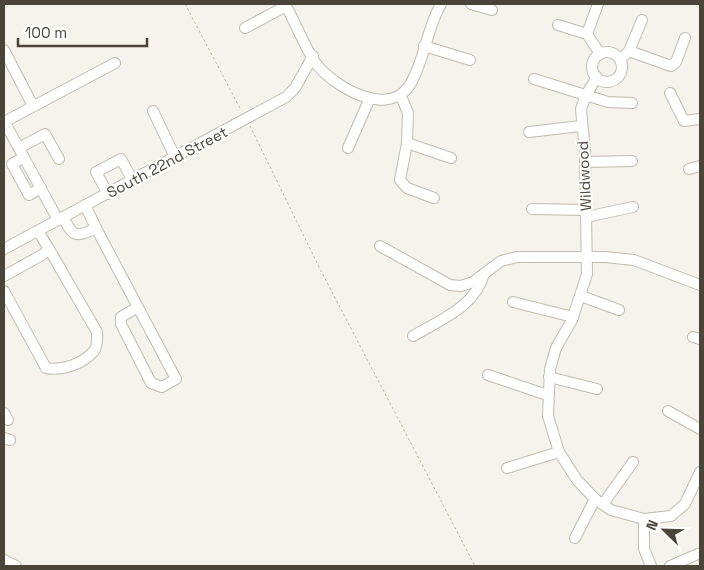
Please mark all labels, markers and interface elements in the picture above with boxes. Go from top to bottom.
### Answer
scale bar [18,15,146,47]
text: 100 m [25,23,67,42]
street label: South 22nd Street [103,122,231,202]
street label: Wildwood [573,140,595,212]
north arrow [639,505,689,555]
text: N [642,517,662,533]

